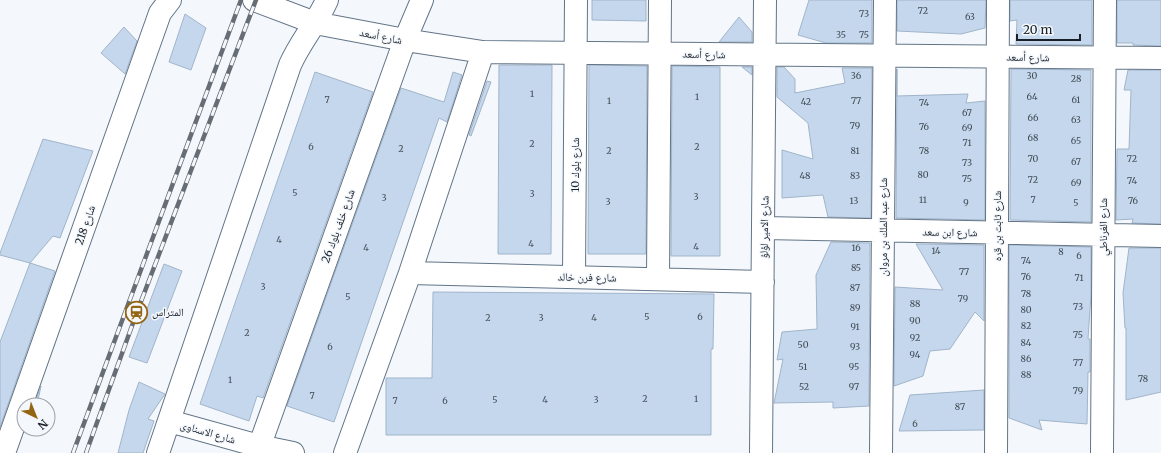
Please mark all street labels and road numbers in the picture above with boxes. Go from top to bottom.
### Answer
street label: شارع أسعد [358,25,404,47]
street label: شارع أسعد [682,47,726,61]
street label: شارع أسعد [1006,50,1050,64]
street label: شارع بلوك 10 [568,138,582,192]
street label: شارع عبد الملك بن مروان [876,178,890,276]
street label: شارع خلف بلوك 26 [318,187,358,265]
street label: شارع ثابت بن قره [990,191,1004,261]
street label: شارع الامير لؤلؤ [756,195,772,259]
street label: شارع الغرناطي [1096,198,1112,256]
street label: شارع 218 [72,203,98,247]
street label: شارع ابن سعد [922,225,978,239]
street label: شارع فرن خالد [557,269,617,285]
street label: شارع الاسناوى [179,417,237,447]

